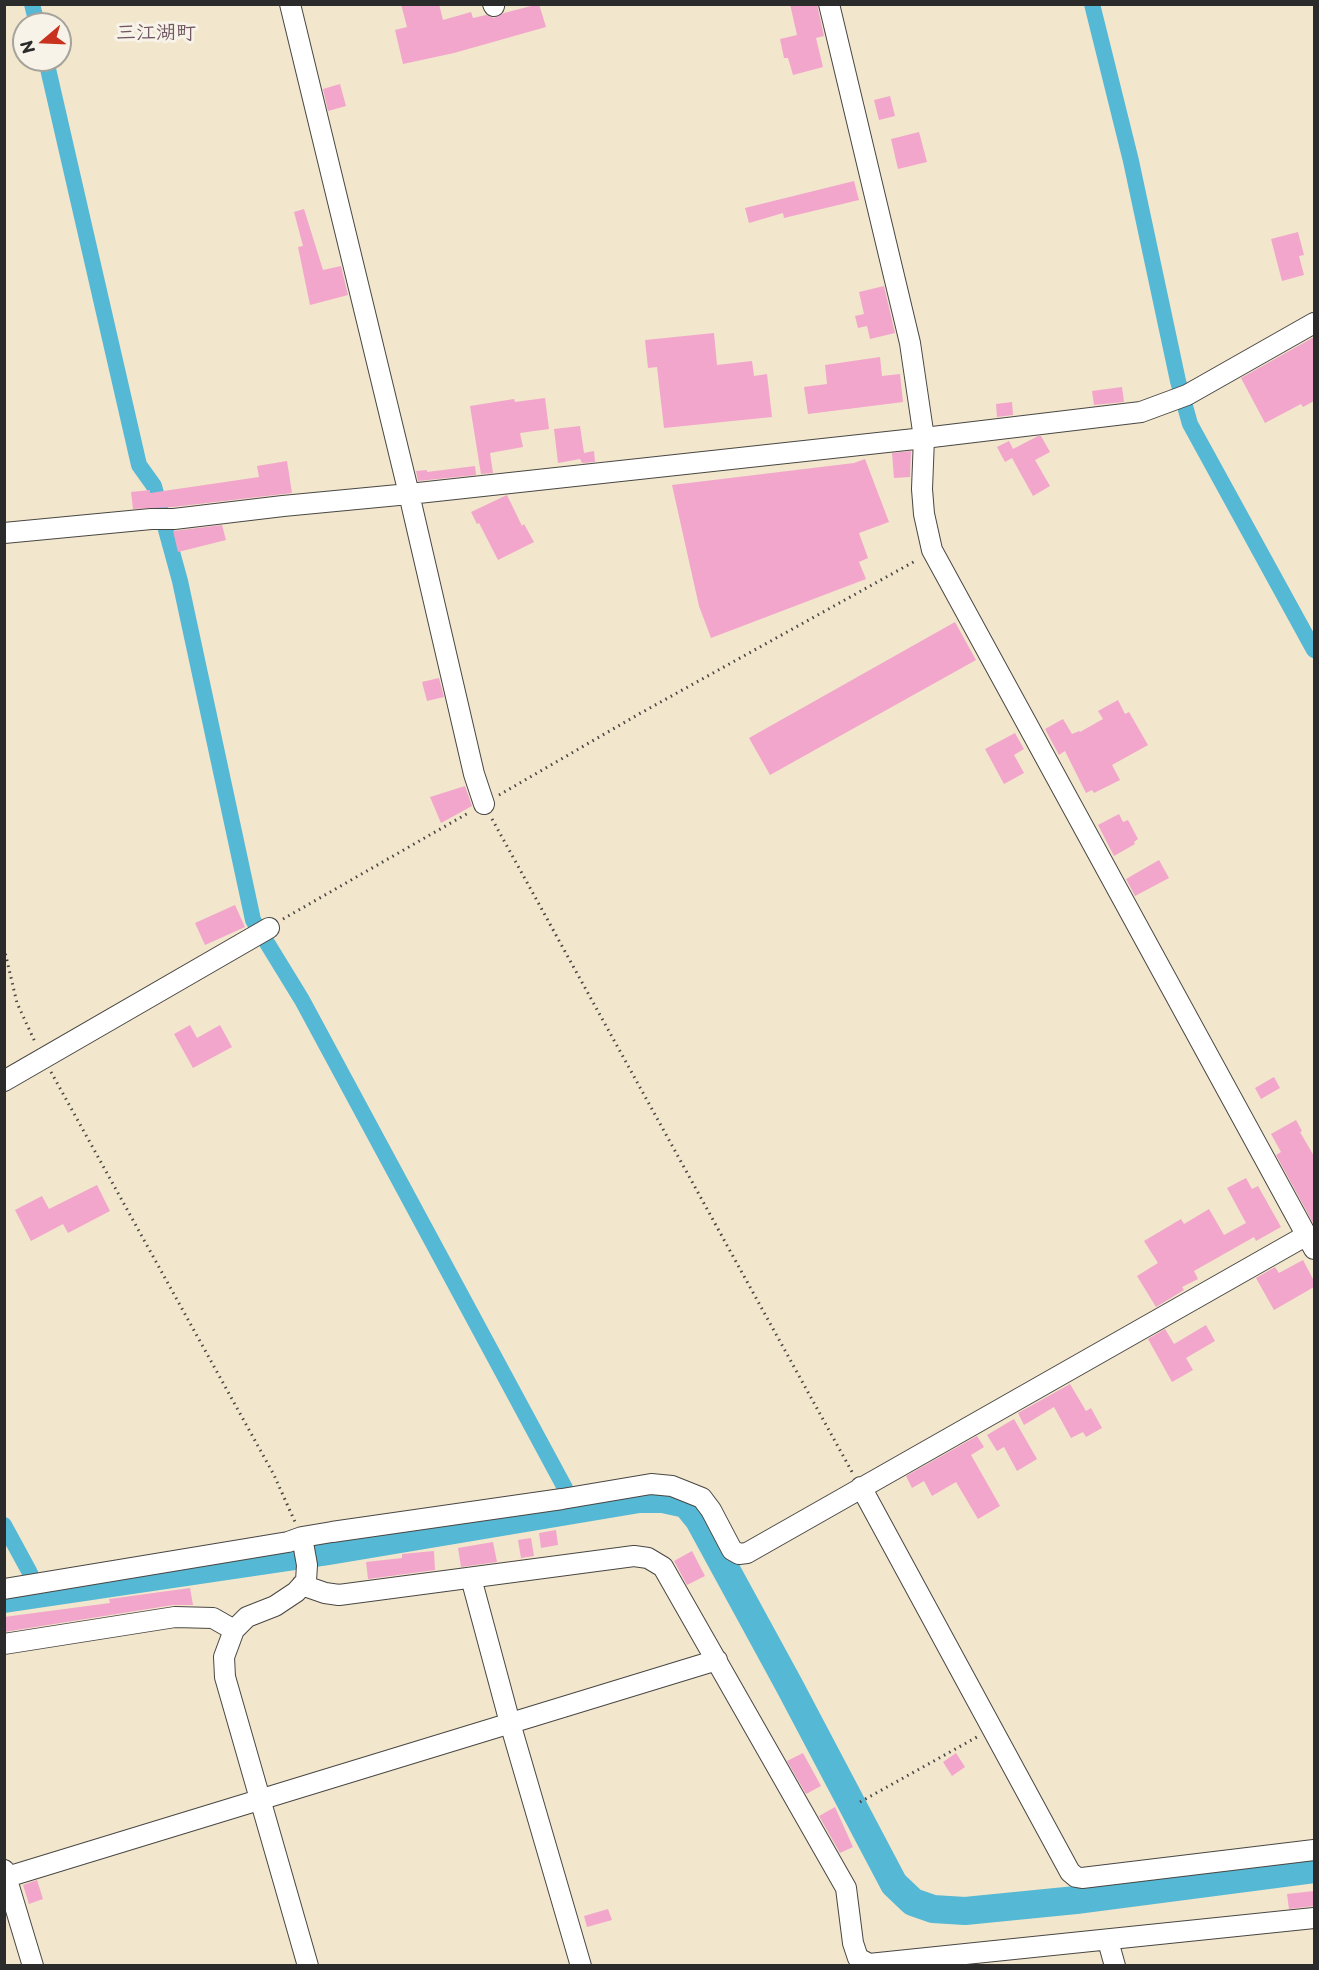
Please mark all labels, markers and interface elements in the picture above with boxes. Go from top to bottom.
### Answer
north arrow [12,12,72,72]
district label: 三江湖町 [116,21,196,45]
text: N [13,37,40,57]

